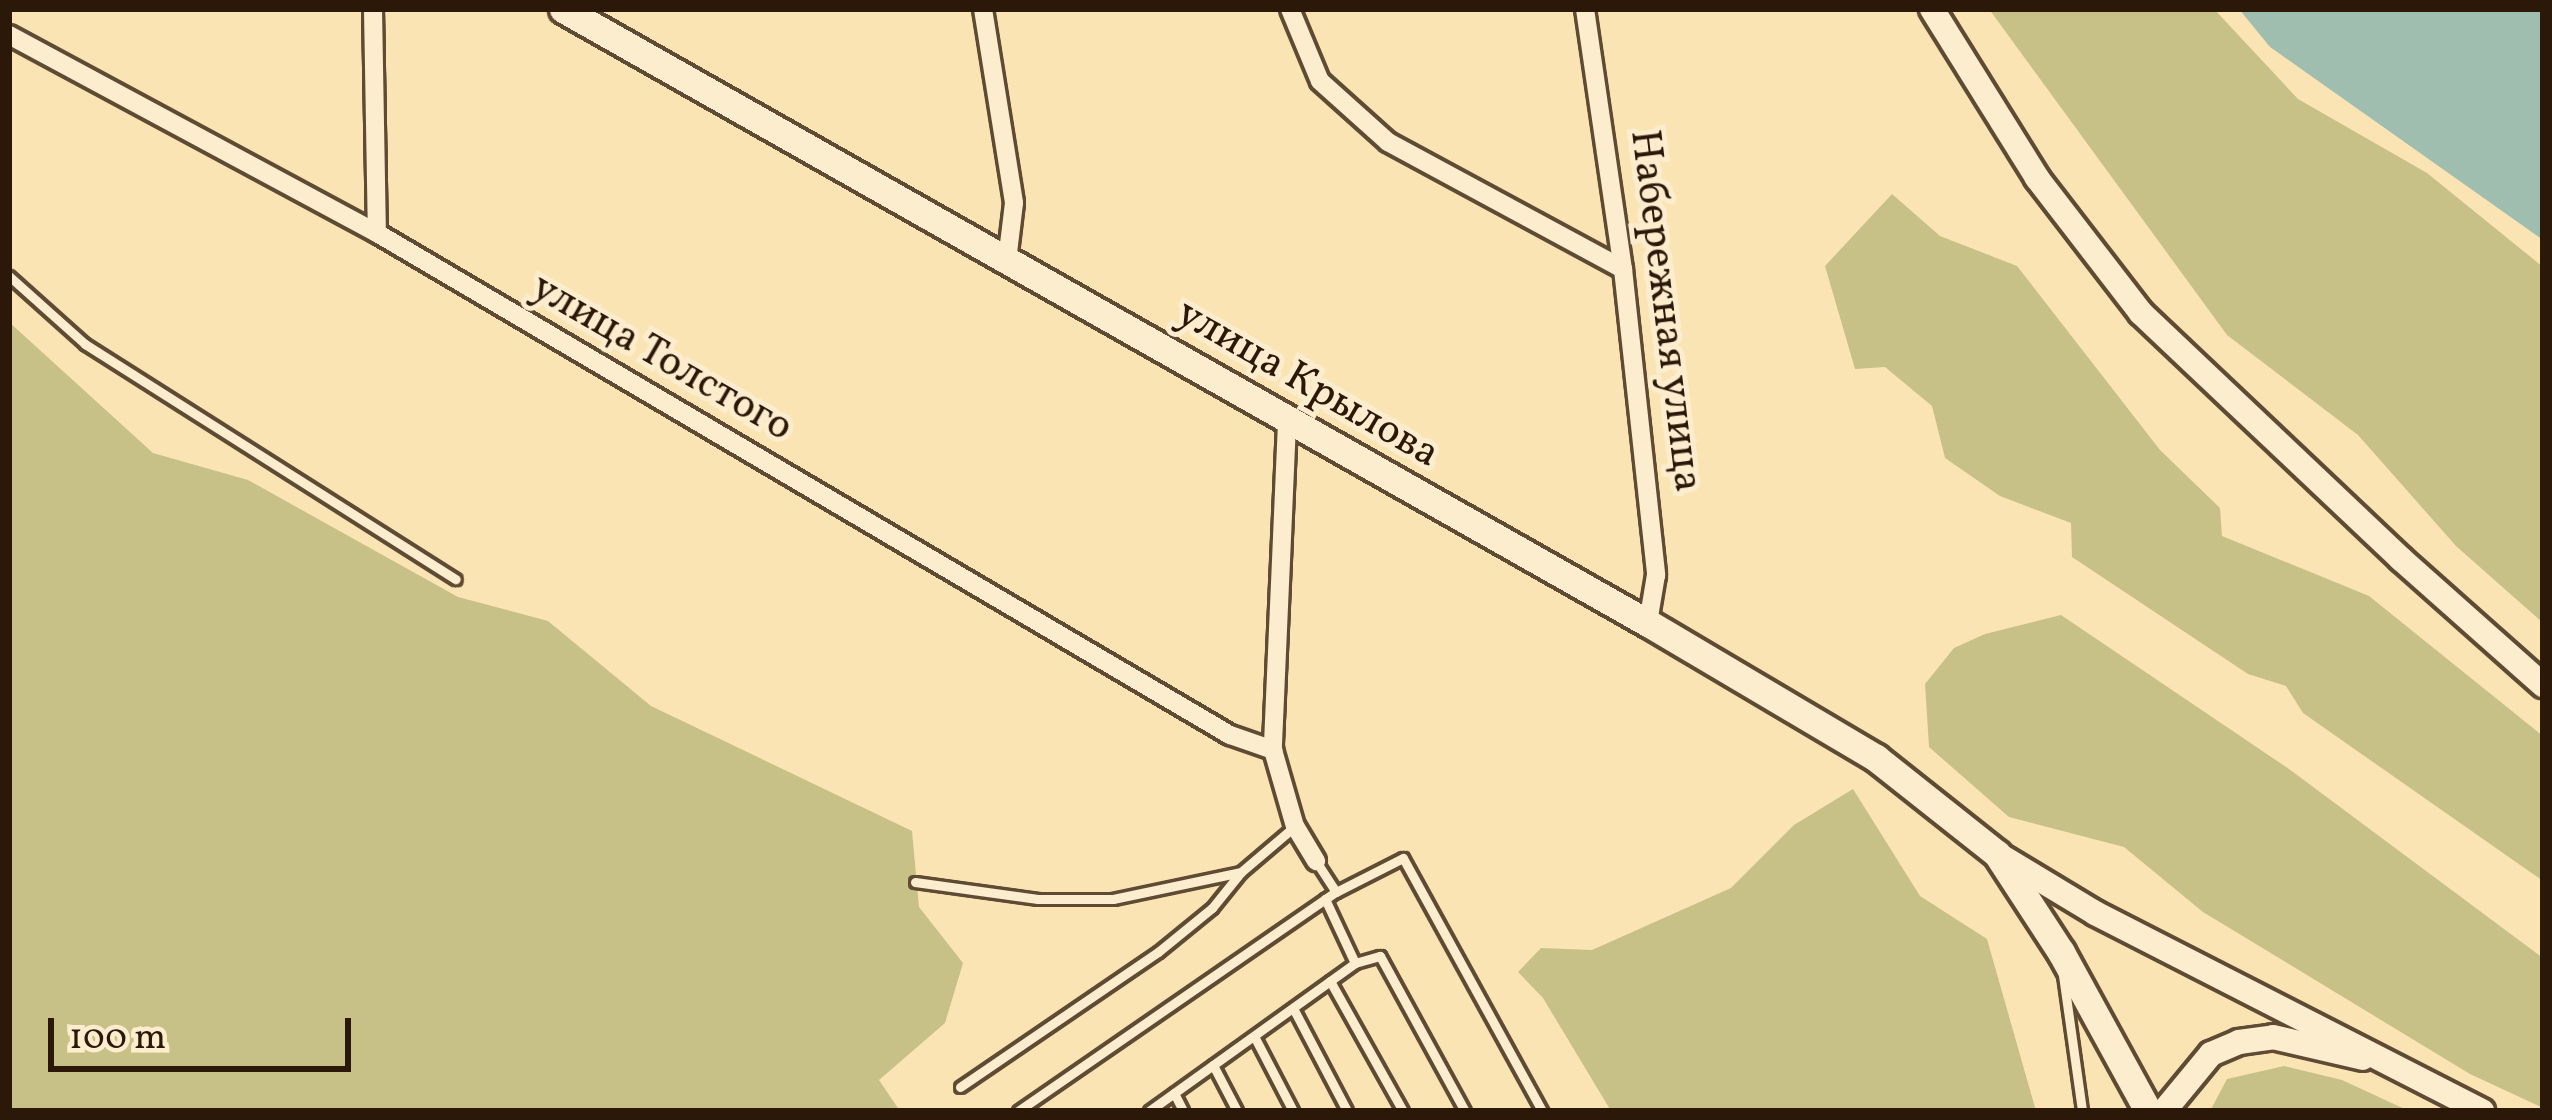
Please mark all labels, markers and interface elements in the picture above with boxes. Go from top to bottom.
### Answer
street label: Набережная улица [1617,126,1711,496]
street label: улица Толстого [521,263,801,455]
street label: улица Крылова [1167,289,1447,481]
scale bar [54,994,357,1068]
text: 100 m [69,1014,166,1064]

